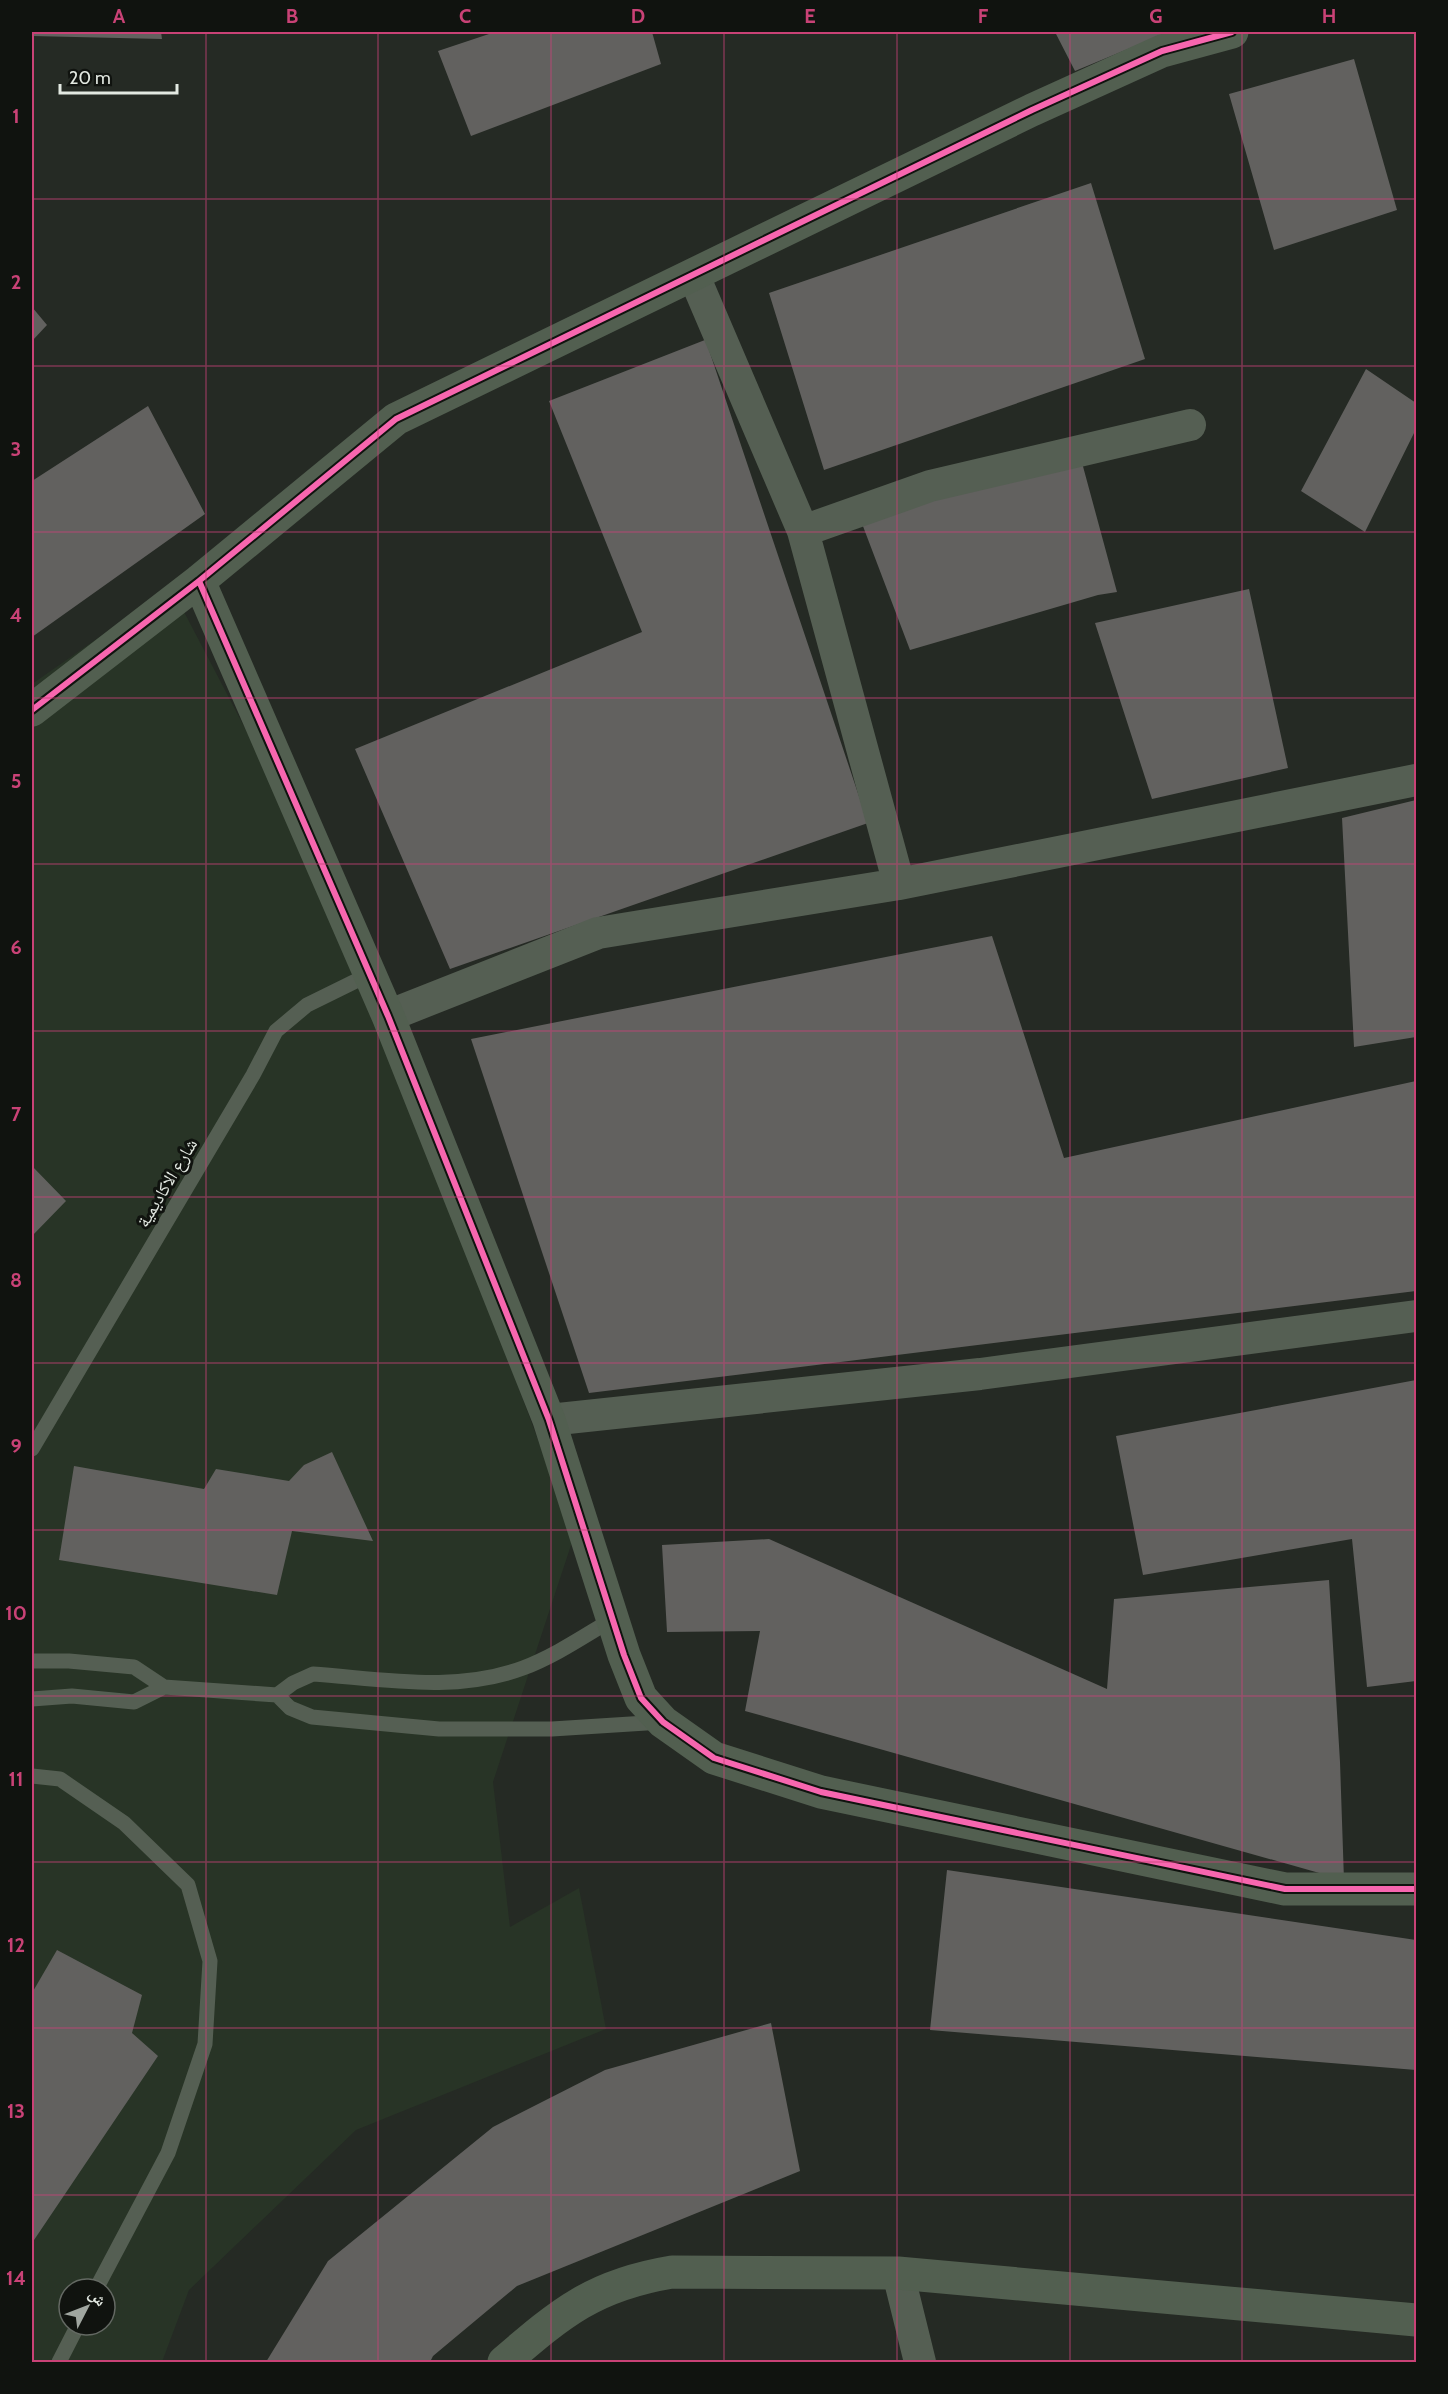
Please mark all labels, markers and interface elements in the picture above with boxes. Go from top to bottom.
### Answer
text: A [113,4,126,28]
text: B [286,4,298,28]
text: C [459,4,471,28]
text: D [631,4,645,28]
text: E [804,4,816,28]
text: F [978,4,989,28]
text: G [1149,4,1163,28]
text: H [1322,4,1336,28]
scale bar [60,57,177,95]
text: 20 m [69,67,111,89]
text: 1 [12,104,20,128]
text: 2 [11,270,21,294]
text: 3 [11,437,21,461]
text: 4 [10,603,22,627]
text: 5 [11,769,21,793]
text: 6 [10,935,22,959]
text: 7 [11,1102,22,1126]
street label: شارع الاكاديمية [132,1135,202,1231]
text: 8 [10,1268,22,1292]
text: 9 [10,1434,22,1458]
text: 10 [5,1601,27,1625]
text: 11 [9,1767,23,1791]
text: 12 [7,1933,25,1957]
text: 13 [7,2099,25,2123]
text: 14 [6,2266,26,2290]
north arrow [57,2277,117,2337]
text: ش [85,2285,111,2310]

